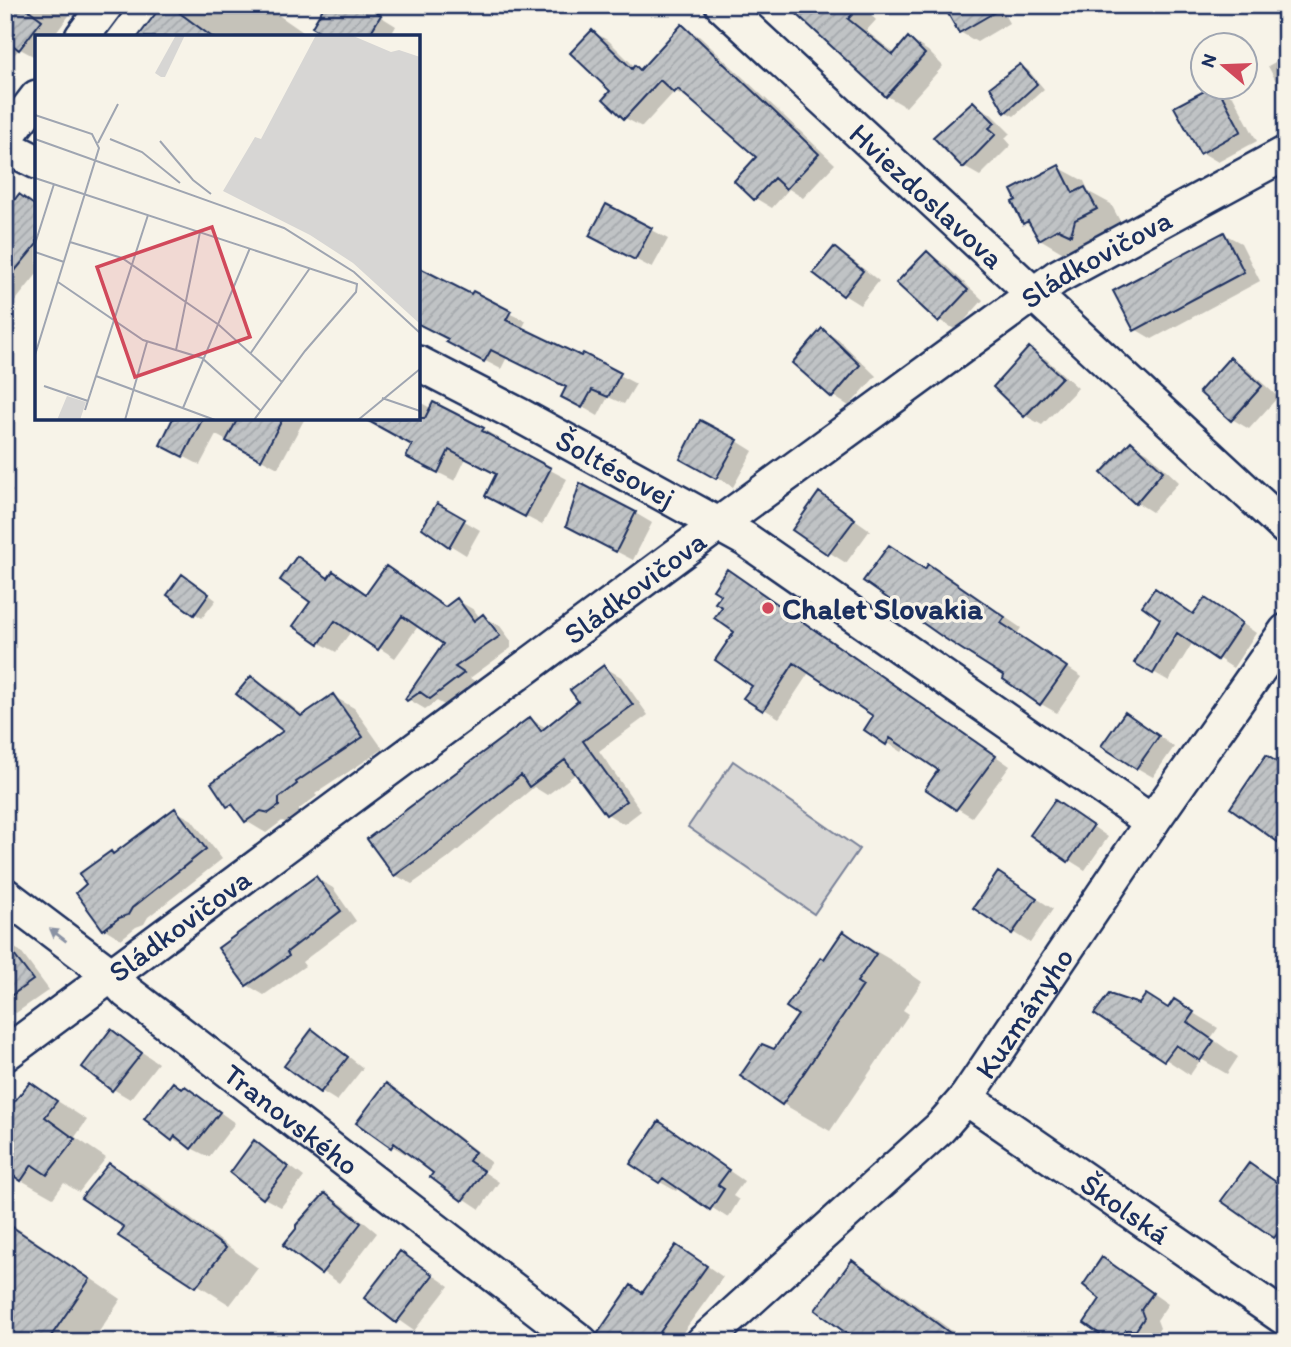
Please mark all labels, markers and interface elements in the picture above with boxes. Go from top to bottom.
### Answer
north arrow [1190,32,1260,102]
inset map [35,35,420,420]
text: N [1195,51,1221,70]
street label: Hviezdoslavova [842,115,1013,277]
street label: Sládkovičova [1013,200,1178,316]
street label: Šoltésovej [550,420,682,516]
street label: Sládkovičova [556,521,713,652]
place label: Chalet Slovakia [782,590,983,627]
marker: Chalet Slovakia [760,600,776,616]
street label: Sládkovičova [101,859,258,990]
one-way arrow [49,928,67,942]
street label: Kuzmányho [966,940,1081,1085]
street label: Tranovského [216,1055,367,1183]
street label: Školská [1074,1164,1178,1252]

